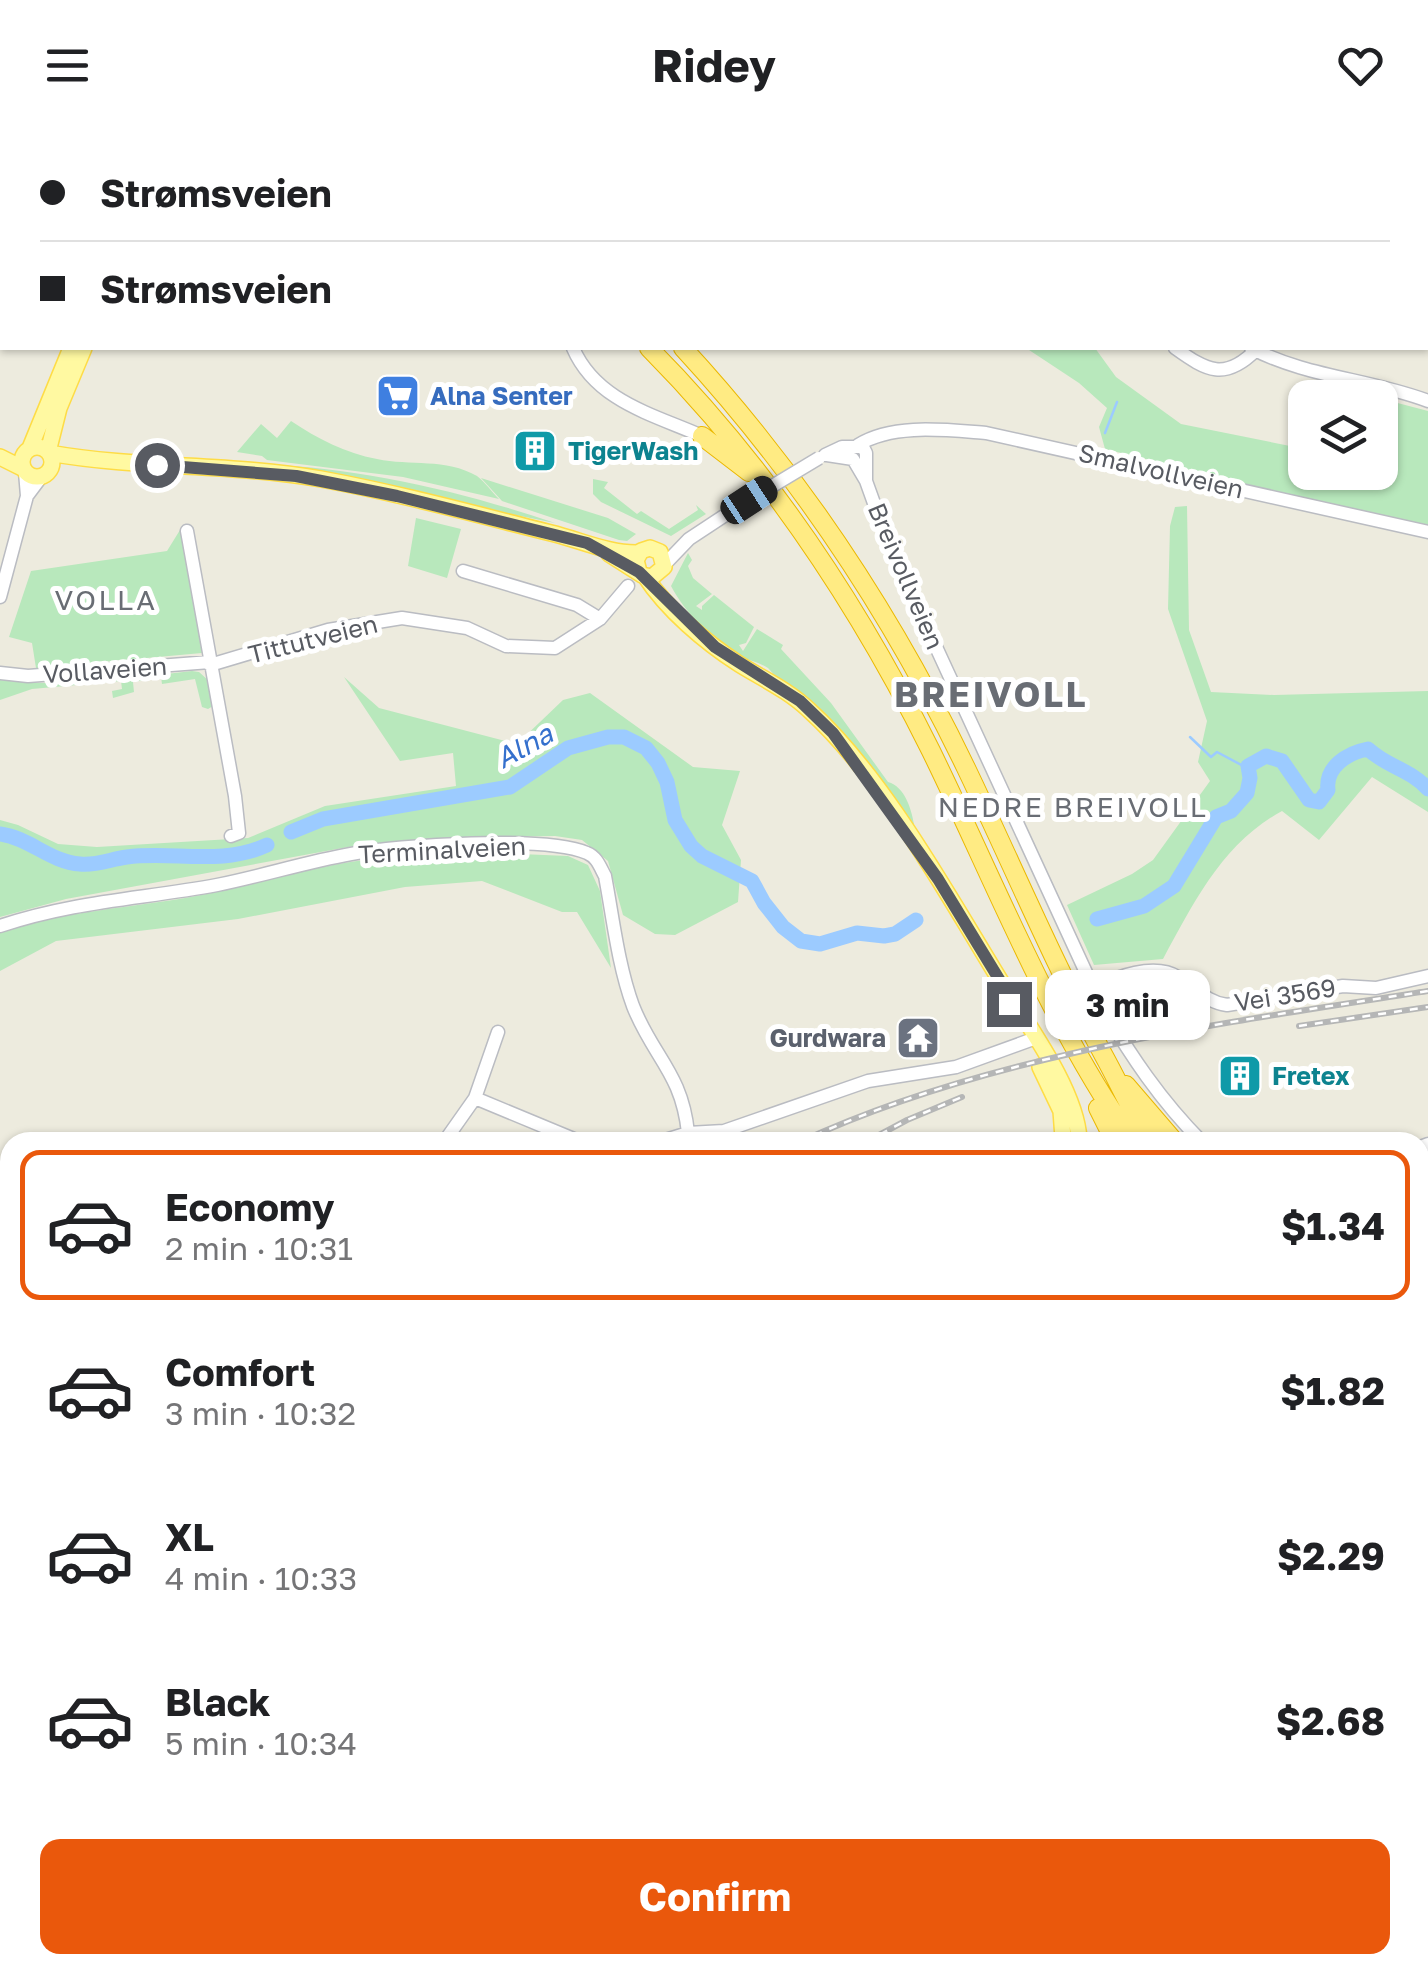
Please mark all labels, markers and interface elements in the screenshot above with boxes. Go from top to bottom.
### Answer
icon: menu [40,38,95,93]
text: Ridey [652,38,776,92]
icon: heart [1333,38,1388,93]
text: Strømsveien [100,170,332,215]
text: Strømsveien [100,266,332,311]
supermarket icon: Alna Senter [375,373,421,419]
place label: Alna Senter [430,380,573,411]
map controls [1288,380,1398,490]
button: layers [1288,380,1398,490]
building icon: TigerWash [512,428,558,474]
place label: TigerWash [568,435,698,466]
street label: Smalvollveien [1076,436,1247,505]
route start [135,443,180,488]
car [716,471,782,529]
street label: Breivollveien [862,498,951,654]
district label: VOLLA [55,583,157,616]
street label: Tittutveien [245,607,381,670]
street label: Vollaveien [42,650,168,689]
district label: BREIVOLL [894,673,1088,715]
water label: Alna [489,716,559,775]
district label: NEDRE BREIVOLL [938,790,1208,823]
street label: Terminalveien [357,830,527,869]
callout: 3 min [1044,969,1209,1039]
street label: Vei 3569 [1232,971,1338,1018]
route end [987,982,1032,1027]
text: 3 min [1086,986,1169,1024]
temple icon: Gurdwara [895,1015,941,1061]
place label: Gurdwara [769,1022,886,1053]
building icon: Fretex [1217,1053,1263,1099]
place label: Fretex [1272,1060,1350,1091]
icon: car [45,1180,135,1270]
text: Economy [165,1184,334,1229]
text: $1.34 [1281,1203,1385,1248]
text: 2 min · 10:31 [165,1229,353,1267]
icon: car [45,1345,135,1435]
text: Comfort [165,1349,315,1394]
text: $1.82 [1280,1368,1385,1413]
text: 3 min · 10:32 [165,1394,356,1432]
icon: car [45,1510,135,1600]
text: XL [165,1514,214,1559]
text: $2.29 [1277,1533,1385,1578]
text: 4 min · 10:33 [165,1559,357,1597]
icon: car [45,1675,135,1765]
text: Black [165,1679,270,1724]
text: $2.68 [1276,1698,1385,1743]
text: 5 min · 10:34 [165,1724,357,1762]
button: Confirm [40,1839,1390,1954]

